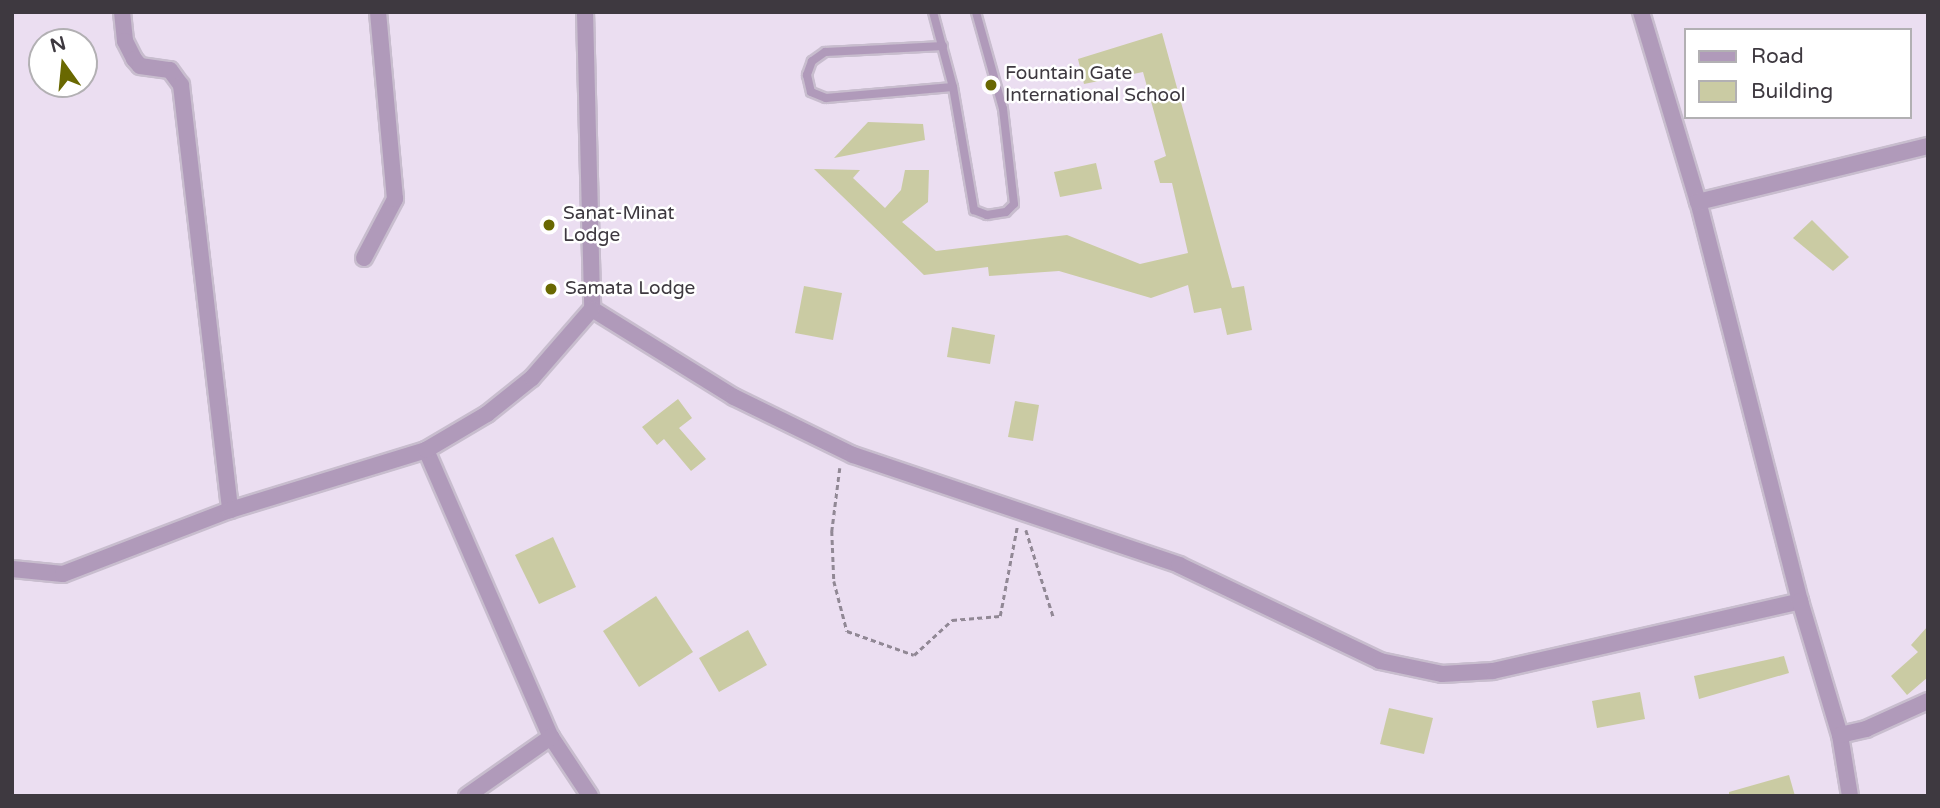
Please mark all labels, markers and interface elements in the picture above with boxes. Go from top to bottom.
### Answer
north arrow [28,28,98,98]
legend [1685,28,1912,119]
text: N [48,32,68,57]
text: Road [1751,44,1804,69]
place label: Fountain Gate International School [1005,63,1185,107]
marker: Fountain Gate International School [983,77,999,93]
text: Building [1751,79,1833,104]
place label: Sanat-Minat Lodge [563,203,675,247]
marker: Sanat-Minat Lodge [541,217,557,233]
place label: Samata Lodge [565,278,695,300]
marker: Samata Lodge [543,281,559,297]

